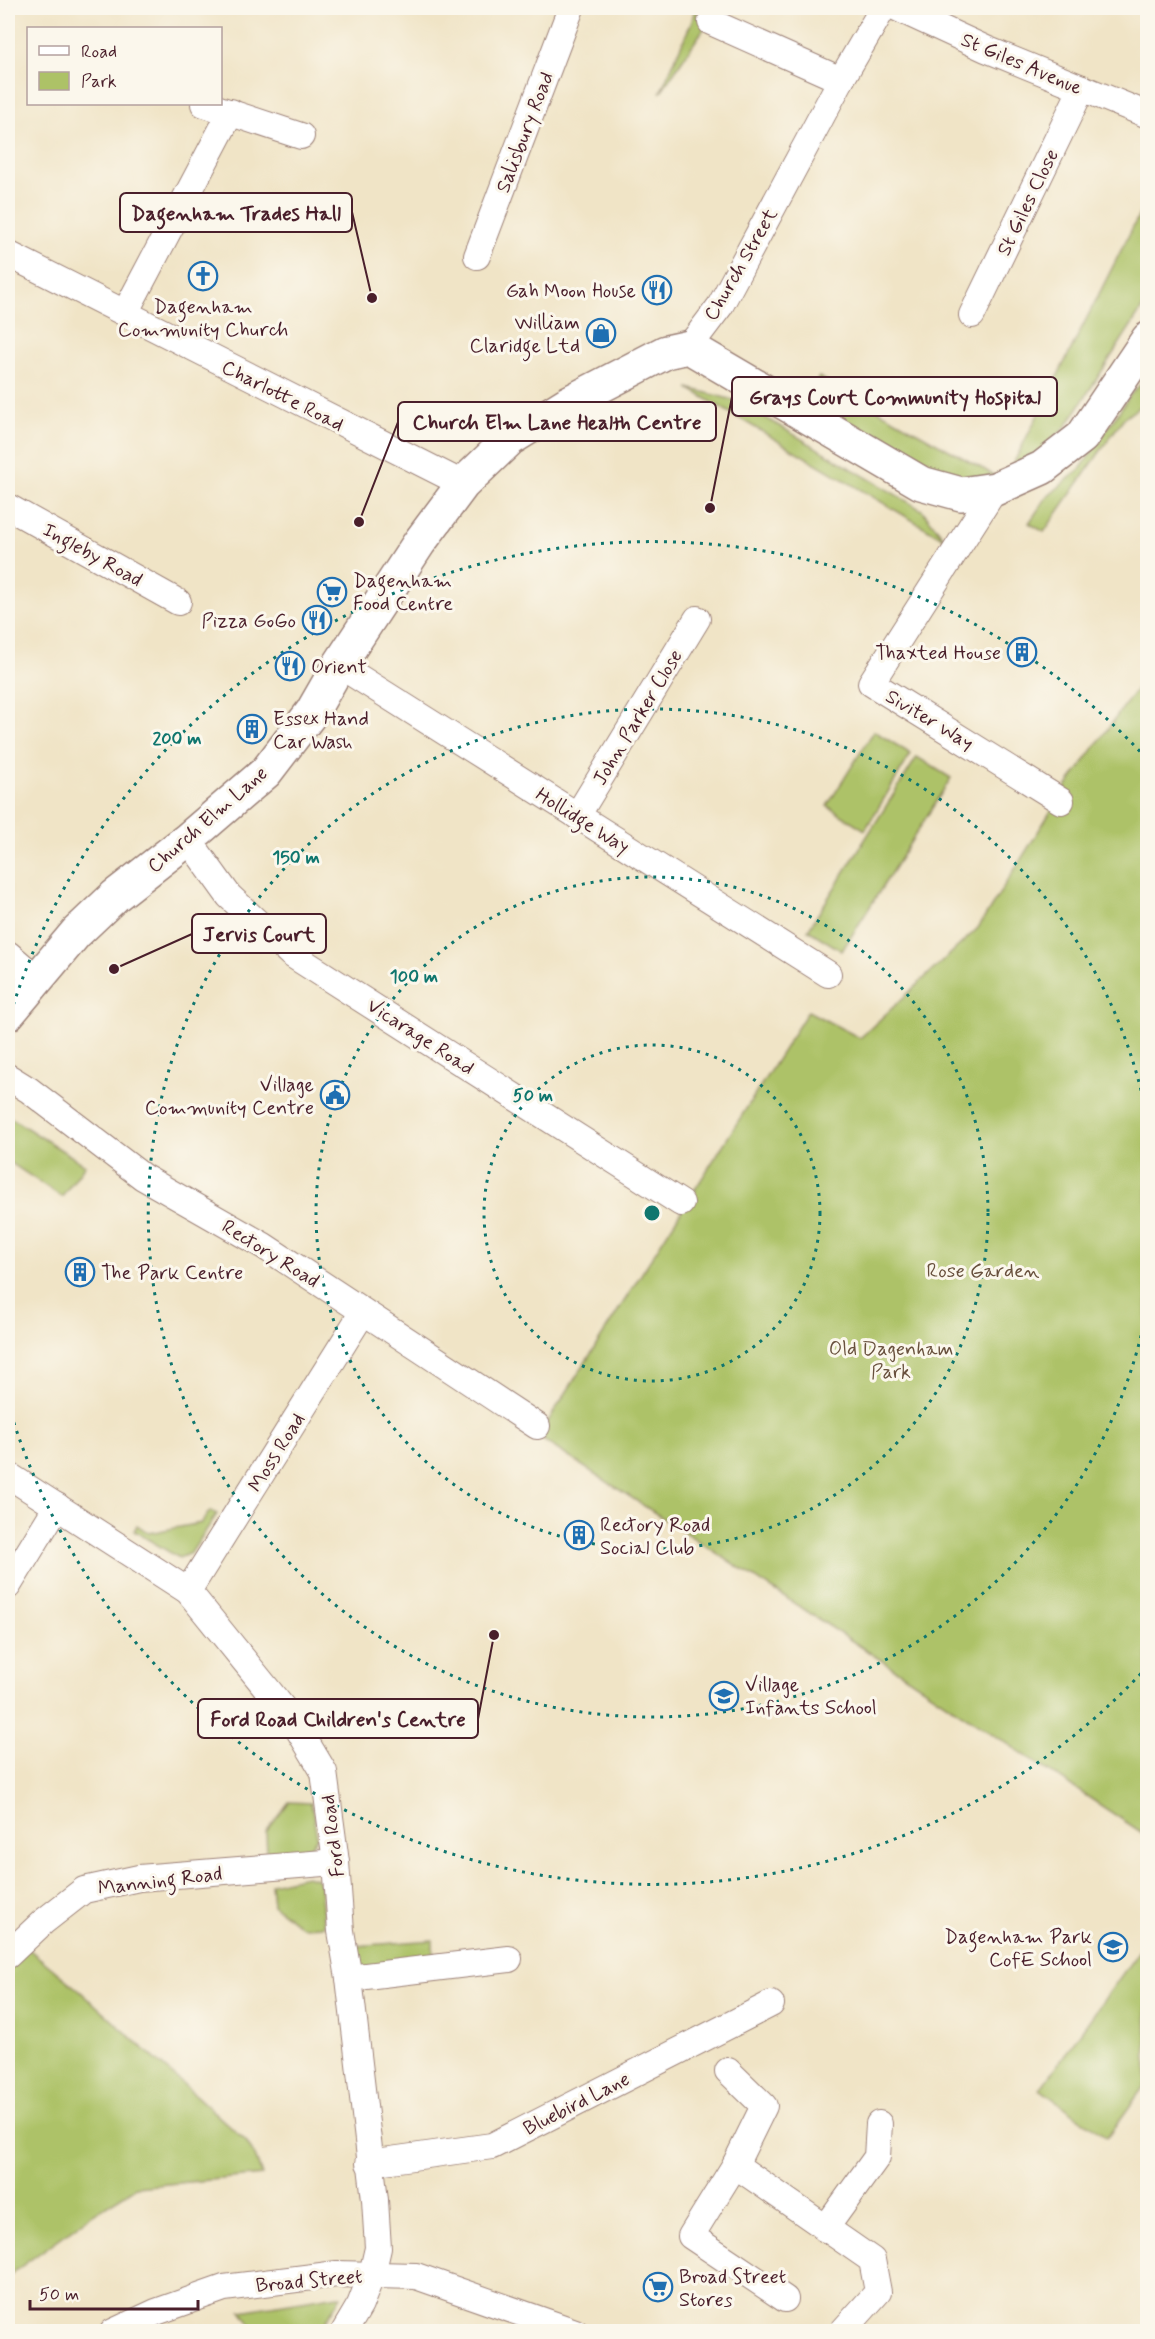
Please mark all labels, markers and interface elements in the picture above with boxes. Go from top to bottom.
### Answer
legend [27,27,222,105]
street label: St Giles Avenue [957,27,1086,102]
text: Road [81,40,117,64]
street label: Salisbury Road [490,68,561,197]
text: Park [81,70,117,94]
street label: St Giles Close [991,145,1066,261]
callout: Dagenham Trades Hall [120,193,352,232]
text: Dagenham Trades Hall [131,200,341,230]
street label: Church Street [698,203,785,326]
church icon: Dagenham Community Church [187,260,219,292]
restaurant icon: Gah Moon House [641,274,673,306]
place label: Gah Moon House [506,278,636,305]
place label: Dagenham Community Church [118,294,288,344]
place label: William Claridge Ltd [470,310,580,362]
shop icon: William Claridge Ltd [585,317,617,349]
street label: Charlotte Road [217,354,348,439]
callout: Grays Court Community Hospital [732,377,1057,416]
text: Grays Court Community Hospital [749,384,1041,412]
callout: Church Elm Lane Health Centre [398,402,716,441]
text: Church Elm Lane Health Centre [413,409,701,437]
street label: Ingleby Road [37,517,147,596]
place label: Dagenham Food Centre [353,568,453,618]
supermarket icon: Dagenham Food Centre [316,576,348,608]
restaurant icon: Pizza GoGo [301,604,333,636]
place label: Pizza GoGo [202,608,296,635]
building icon: Thaxted House [1006,636,1038,668]
place label: Thaxted House [875,640,1001,667]
street label: John Parker Close [587,645,690,791]
restaurant icon: Orient [274,650,306,682]
place label: Orient [311,654,367,681]
street label: Siviter Way [880,683,978,757]
place label: Essex Hand Car Wash [273,706,369,756]
building icon: Essex Hand Car Wash [236,713,268,745]
text: 200 m [152,727,202,751]
street label: Church Elm Lane [142,760,274,880]
street label: Hollidge Way [529,782,634,863]
text: 150 m [272,846,320,870]
callout: Jervis Court [192,914,326,953]
text: Jervis Court [203,921,316,949]
text: 100 m [390,965,438,989]
street label: Vicarage Road [361,992,479,1082]
place label: Village Community Centre [145,1072,314,1122]
public building icon: Village Community Centre [319,1079,351,1111]
text: 50 m [513,1084,553,1108]
centre of rings [642,1203,662,1223]
street label: Rectory Road [216,1214,324,1295]
building icon: The Park Centre [64,1256,96,1288]
park label: Rose Garden [927,1258,1040,1285]
place label: The Park Centre [101,1260,243,1287]
park label: Old Dagenham Park [829,1336,953,1386]
street label: Moss Road [242,1408,312,1497]
place label: Rectory Road Social Club [600,1512,710,1562]
building icon: Rectory Road Social Club [563,1519,595,1551]
place label: Village Infants School [745,1672,877,1722]
school or university icon: Village Infants School [708,1680,740,1712]
callout: Ford Road Children's Centre [198,1699,478,1738]
text: Ford Road Children's Centre [210,1706,466,1734]
street label: Ford Road [315,1793,352,1879]
street label: Manning Road [97,1860,224,1904]
place label: Dagenham Park CofE School [944,1924,1092,1974]
school or university icon: Dagenham Park CofE School [1097,1931,1129,1963]
street label: Bluebird Lane [519,2066,635,2143]
street label: Broad Street [255,2263,364,2300]
place label: Broad Street Stores [679,2264,786,2314]
supermarket icon: Broad Street Stores [642,2271,674,2303]
scale bar [30,2273,198,2311]
text: 50 m [39,2283,79,2307]

